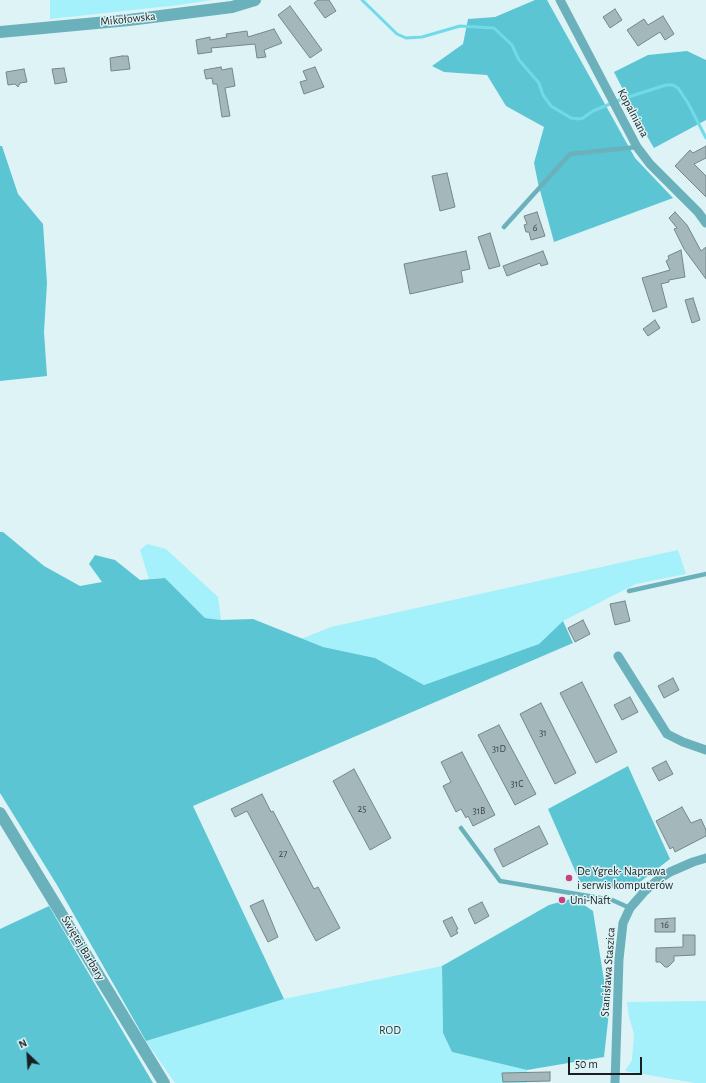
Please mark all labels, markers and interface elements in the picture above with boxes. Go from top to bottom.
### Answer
street label: Mikołowska [100,9,156,29]
street label: Kopalniana [614,86,652,140]
house number: 6 [533,222,537,234]
house number: 31 [539,727,547,739]
house number: 31D [492,743,506,755]
house number: 31C [511,778,523,790]
house number: 25 [358,803,366,815]
house number: 31B [473,805,485,817]
house number: 27 [279,848,287,860]
place label: De Ygrek- Naprawa i serwis komputerów [577,864,673,892]
marker: De Ygrek- Naprawa i serwis komputerów [564,873,574,883]
place label: Uni-Naft [570,893,611,907]
marker: Uni-Naft [557,895,567,905]
street label: Świętej Barbary [58,913,108,983]
house number: 16 [661,919,669,931]
street label: Stanisława Staszica [598,927,618,1017]
park label: ROD [379,1023,401,1037]
north arrow [8,1035,48,1075]
text: N [17,1037,29,1050]
scale bar [570,1049,644,1075]
text: 50 m [575,1058,598,1070]

